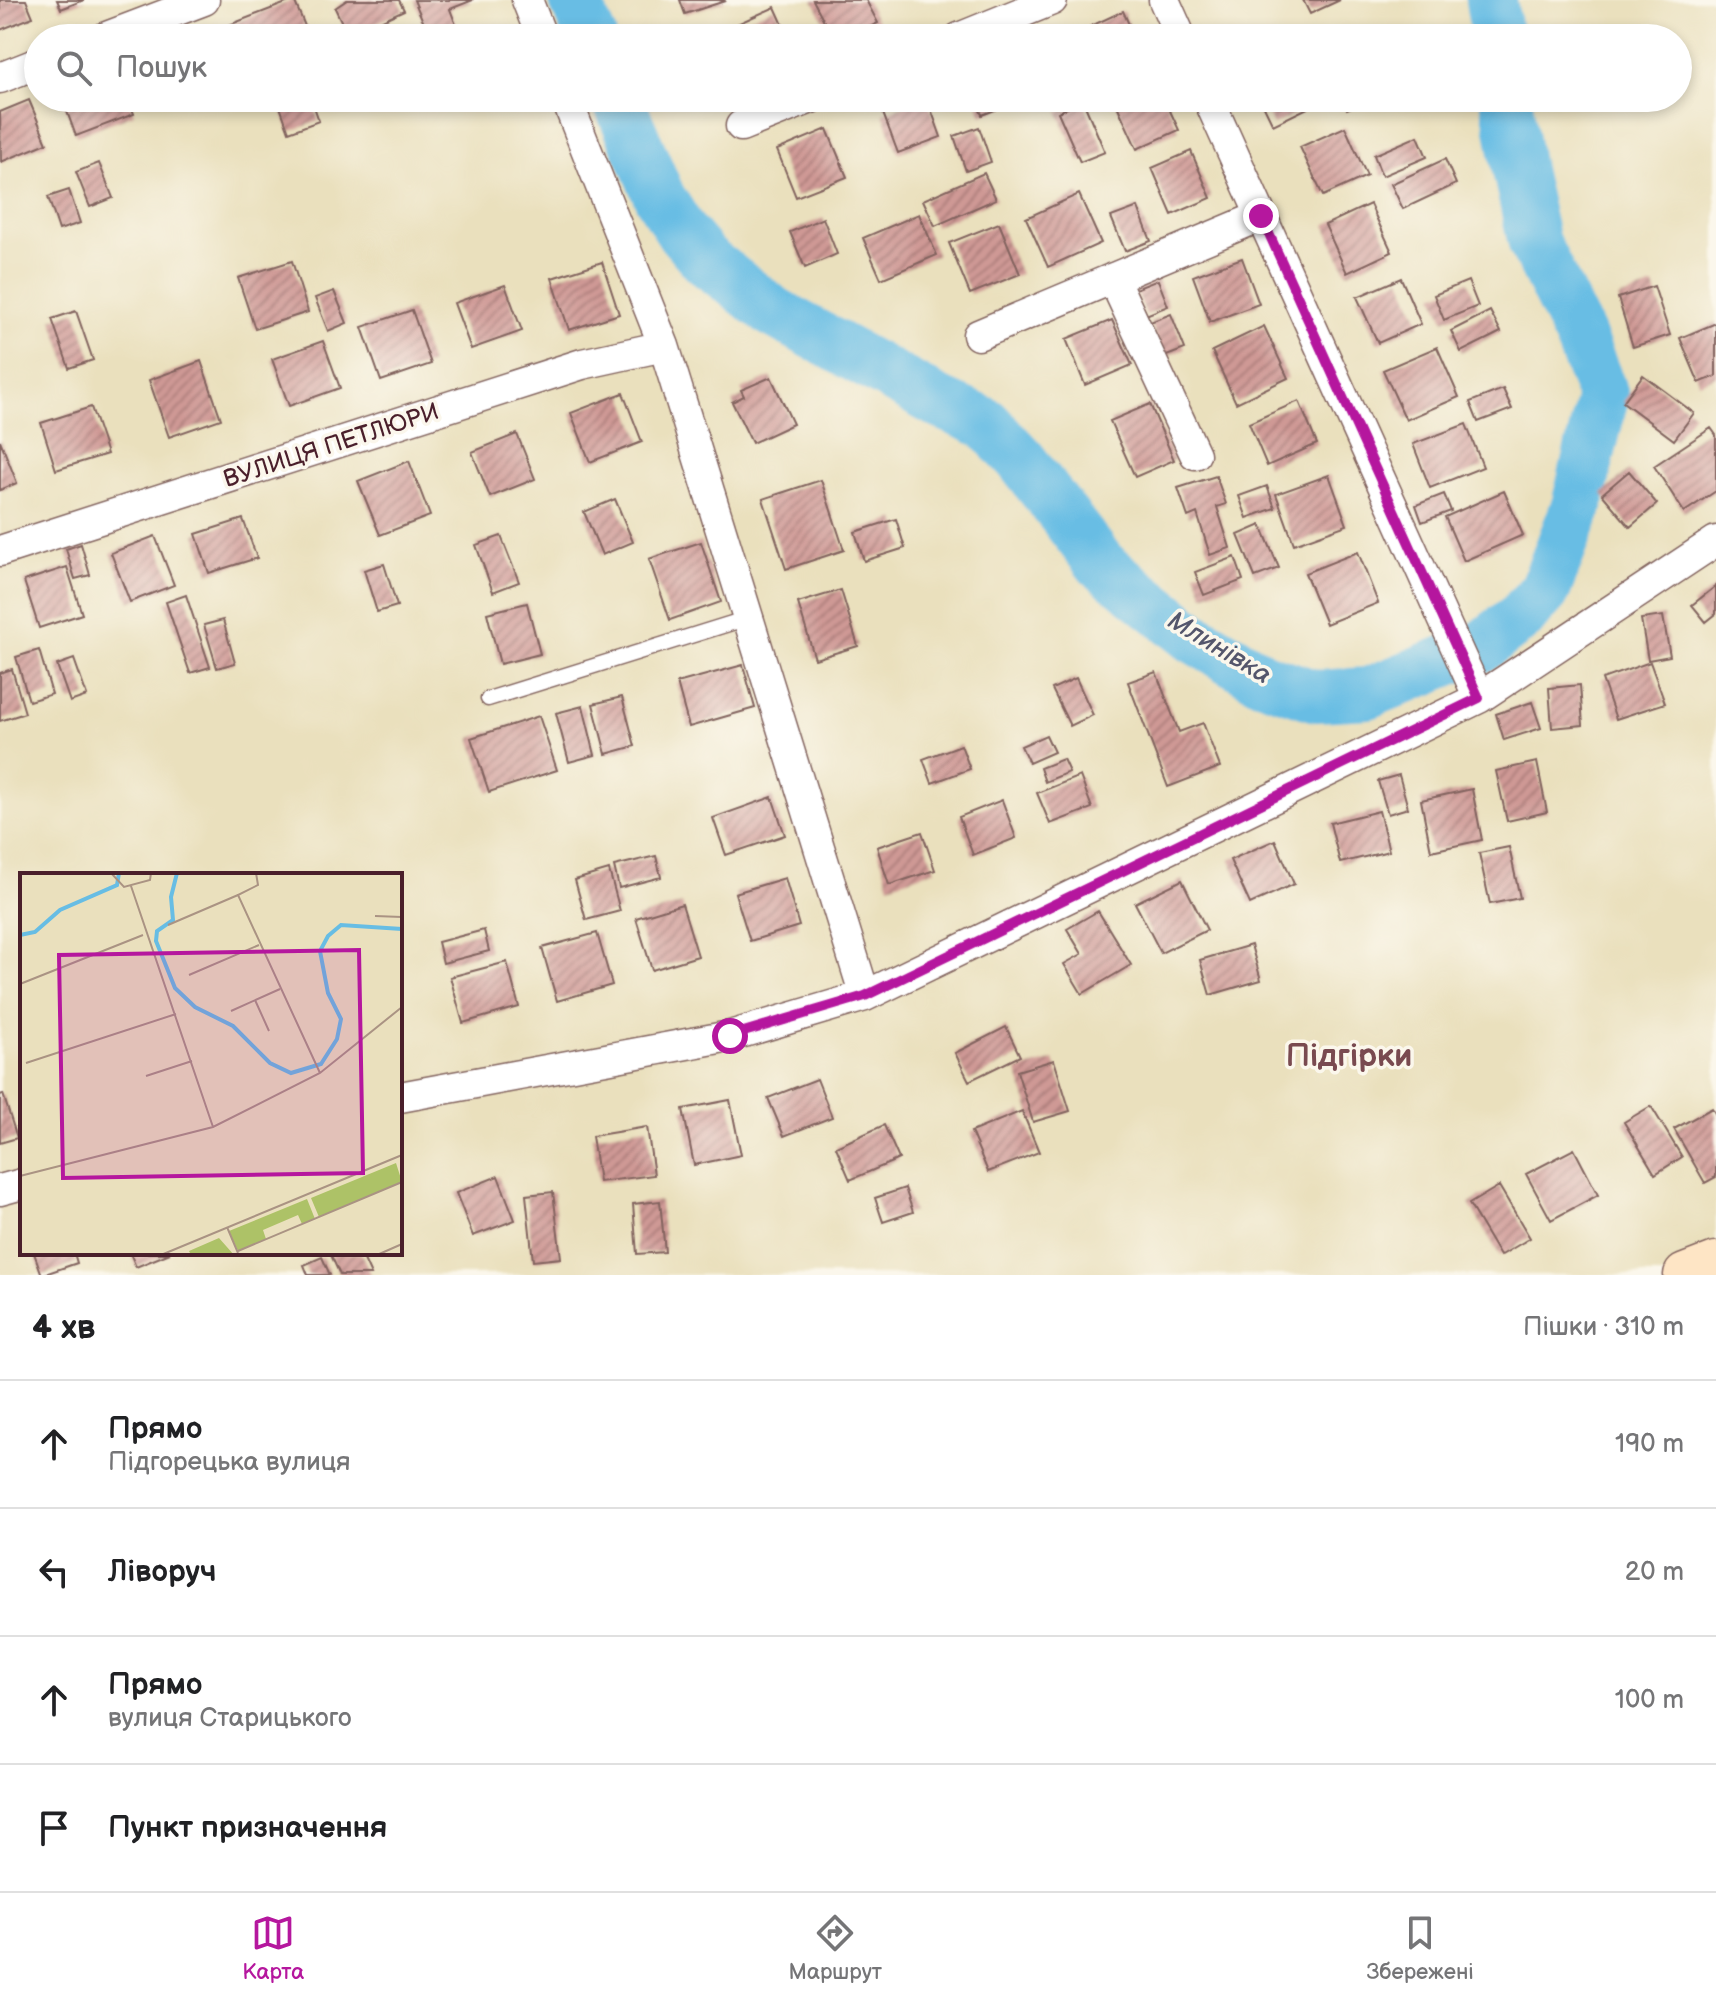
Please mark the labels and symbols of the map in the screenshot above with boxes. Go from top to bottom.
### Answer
route end [1243,198,1279,234]
street label: ВУЛИЦЯ ПЕТЛЮРИ [220,397,443,494]
water label: Млинівка [1162,605,1277,691]
inset map [20,873,402,1255]
route start [712,1018,748,1054]
district label: Підгірки [1286,1037,1412,1076]

